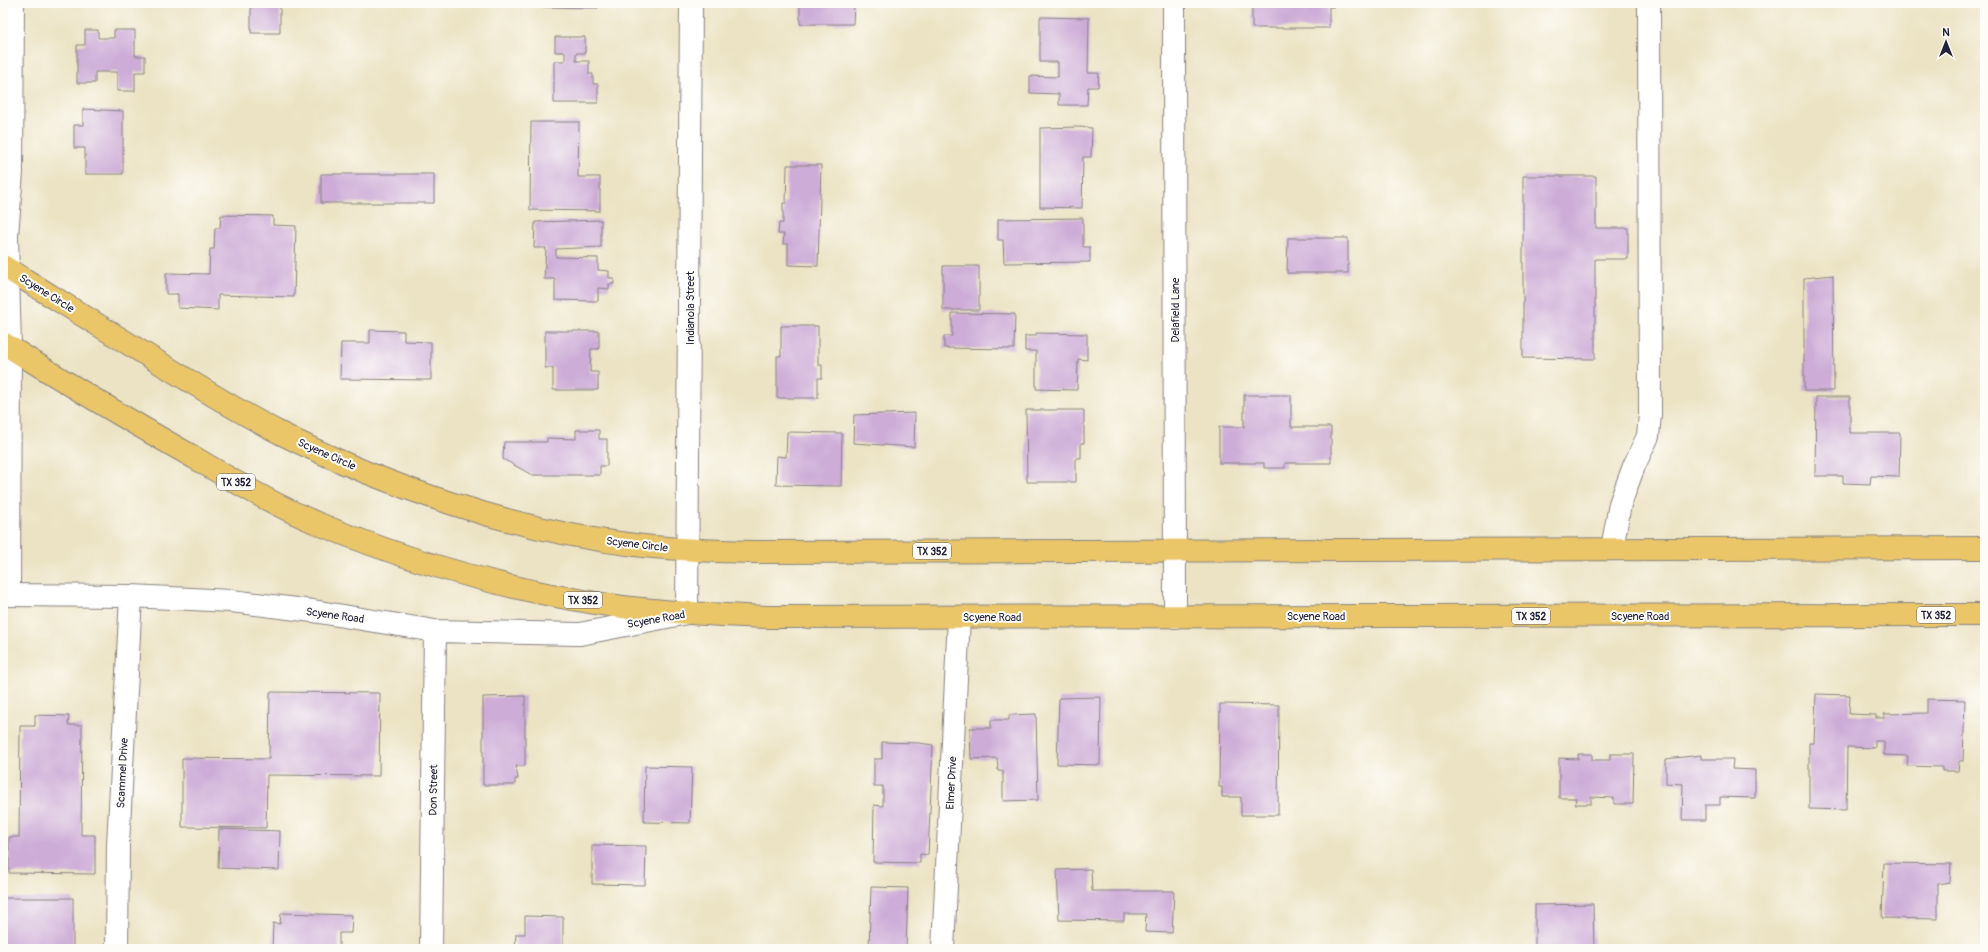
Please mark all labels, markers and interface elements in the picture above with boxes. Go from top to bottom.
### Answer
north arrow [1926,22,1966,62]
text: N [1942,26,1950,39]
street label: Scyene Circle [17,271,77,316]
street label: Indianola Street [684,271,697,345]
street label: Delafield Lane [1169,277,1182,342]
street label: Scyene Circle [296,436,358,473]
road number: TX 352 [217,474,255,490]
street label: Scyene Circle [605,534,669,555]
road number: TX 352 [913,543,951,559]
road number: TX 352 [564,592,602,608]
street label: Scyene Road [305,605,365,626]
road number: TX 352 [1917,607,1955,623]
street label: Scyene Road [626,608,686,631]
road number: TX 352 [1512,608,1550,624]
street label: Scyene Road [1287,610,1345,623]
street label: Scyene Road [1611,610,1669,623]
street label: Scyene Road [963,611,1021,624]
street label: Scammel Drive [114,737,131,809]
street label: Elmer Drive [944,755,959,810]
street label: Don Street [427,764,440,816]

